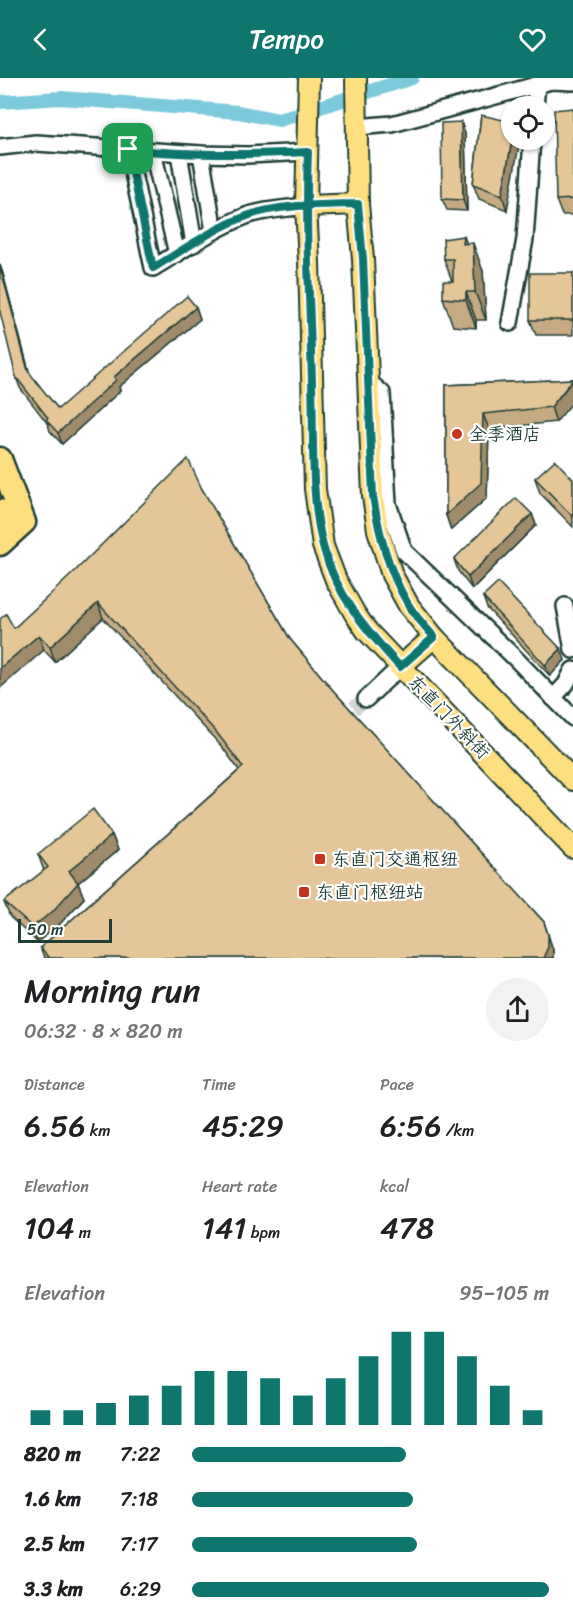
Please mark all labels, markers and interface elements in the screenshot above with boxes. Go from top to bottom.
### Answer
text: Tempo [249,15,324,63]
icon: back [24,23,57,56]
icon: heart [516,23,549,56]
map controls [501,96,555,150]
button: locate [501,96,555,150]
pin [102,123,153,174]
icon: arrive [111,132,144,165]
place label: 全季酒店 [469,418,541,450]
marker: 全季酒店 [450,427,464,441]
street label: 东直门外斜街 [400,667,498,767]
place label: 东直门交通枢纽 [332,843,458,875]
marker: 东直门交通枢纽 [313,852,327,866]
place label: 东直门枢纽站 [316,876,424,908]
marker: 东直门枢纽站 [297,885,311,899]
text: 50 m [27,915,63,944]
scale bar [18,916,112,944]
text: Morning run [24,962,200,1020]
button: share [486,978,549,1041]
text: 06:32 · 8 × 820 m [24,1014,183,1049]
text: Distance [24,1070,85,1099]
text: Time [202,1070,236,1099]
text: Pace [380,1070,414,1099]
text: 6.56 [24,1099,85,1153]
text: 45:29 [202,1099,284,1153]
text: 6:56 [380,1099,441,1153]
text: km [85,1116,110,1145]
text: /km [441,1116,474,1145]
text: Elevation [24,1172,89,1201]
text: Heart rate [202,1172,277,1201]
text: kcal [380,1172,409,1201]
text: 104 [24,1201,75,1255]
text: 141 [202,1201,247,1255]
text: 478 [380,1201,434,1255]
text: m [75,1218,91,1247]
text: bpm [247,1218,280,1247]
text: Elevation [24,1276,105,1311]
text: 95–105 m [459,1276,549,1311]
text: 820 m [24,1437,81,1472]
text: 7:22 [120,1437,161,1472]
text: 1.6 km [24,1482,81,1517]
text: 7:18 [120,1482,158,1517]
text: 2.5 km [24,1527,85,1562]
text: 7:17 [120,1527,157,1562]
text: 3.3 km [24,1572,83,1607]
text: 6:29 [120,1572,161,1607]

